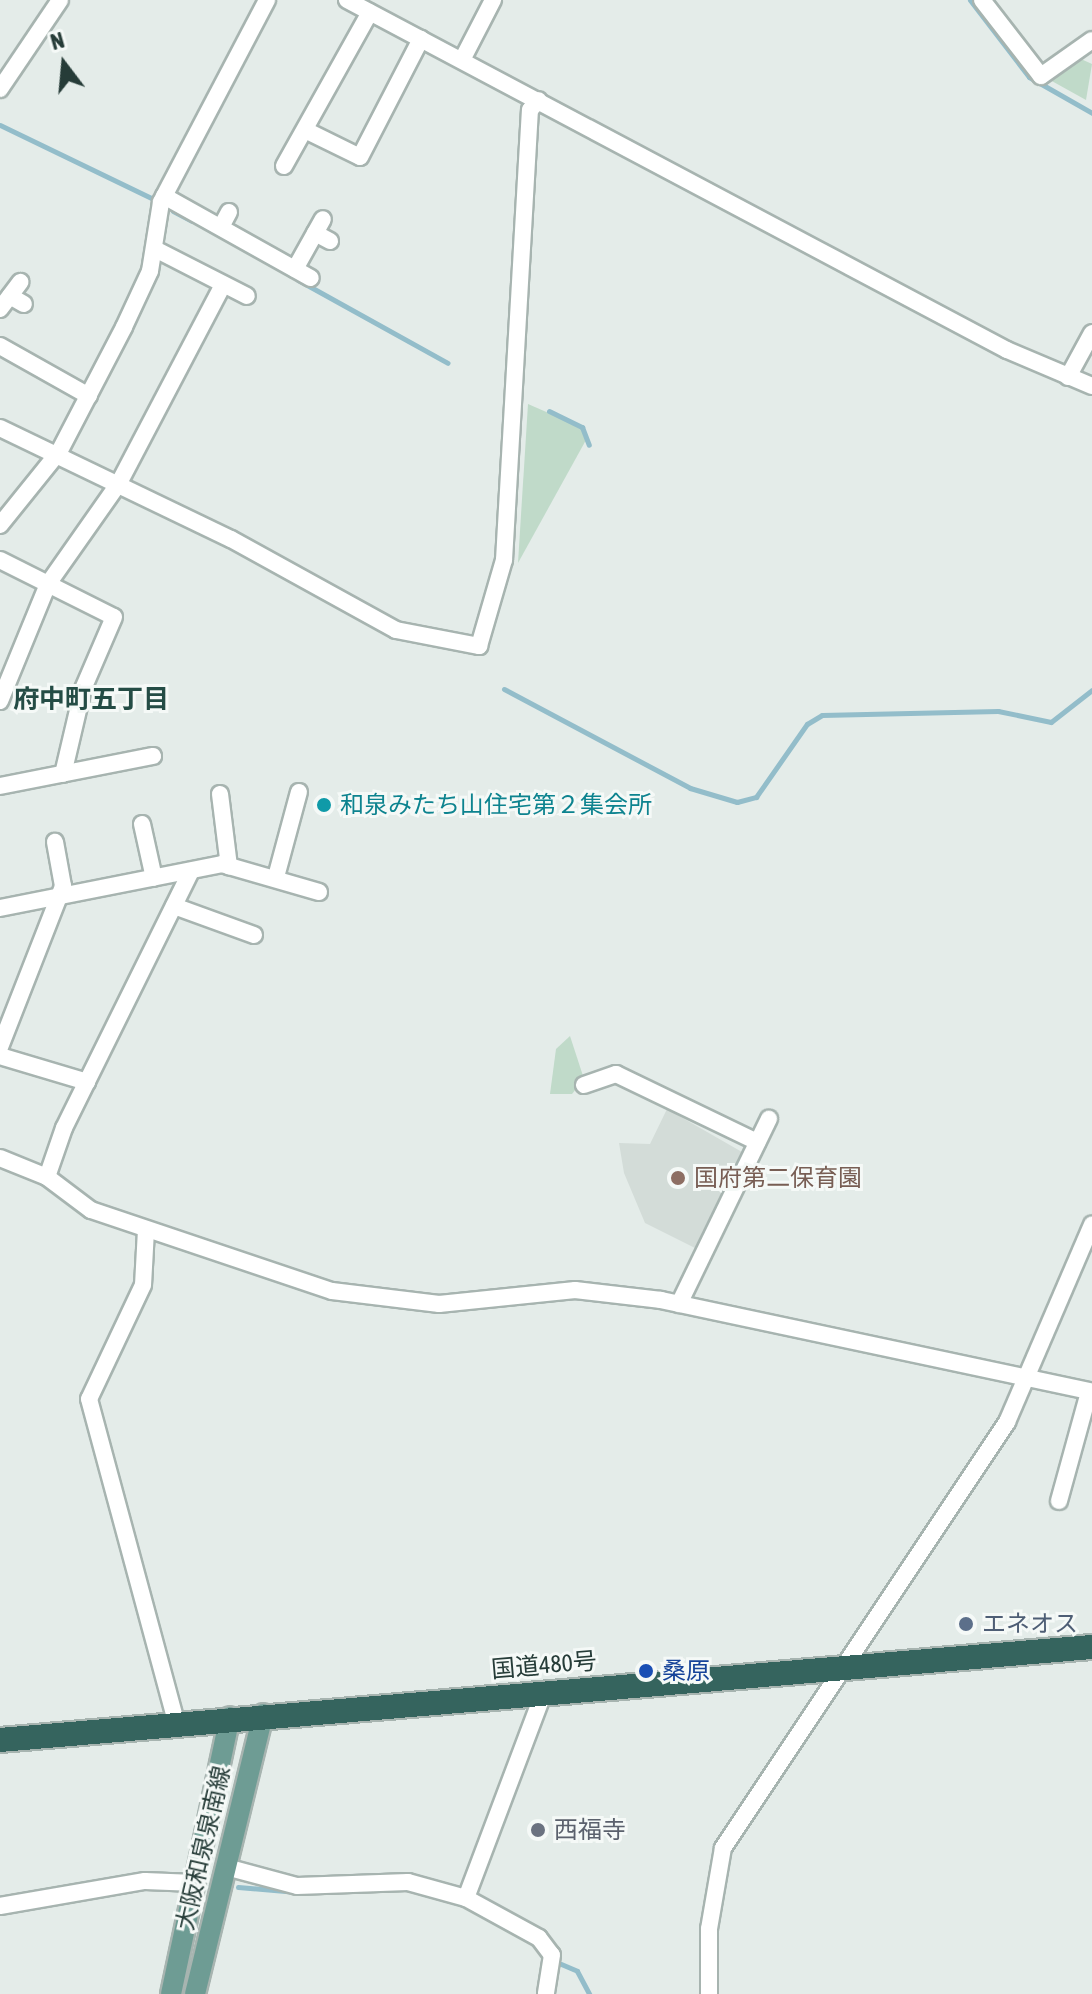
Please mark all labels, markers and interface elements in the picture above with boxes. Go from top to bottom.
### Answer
north arrow [24,24,104,104]
text: N [48,27,67,55]
district label: 府中町五丁目 [13,684,169,716]
place label: 和泉みたち山住宅第２集会所 [340,791,652,819]
marker: 和泉みたち山住宅第２集会所 [315,796,333,814]
place label: 国府第二保育園 [694,1164,862,1192]
marker: 国府第二保育園 [669,1169,687,1187]
place label: エネオス [982,1610,1078,1638]
marker: エネオス [957,1615,975,1633]
street label: 国道480号 [490,1646,598,1684]
place label: 桑原 [662,1657,710,1685]
marker: 桑原 [637,1662,655,1680]
street label: 大阪和泉泉南線 [170,1763,236,1933]
place label: 西福寺 [554,1816,626,1844]
marker: 西福寺 [529,1821,547,1839]

